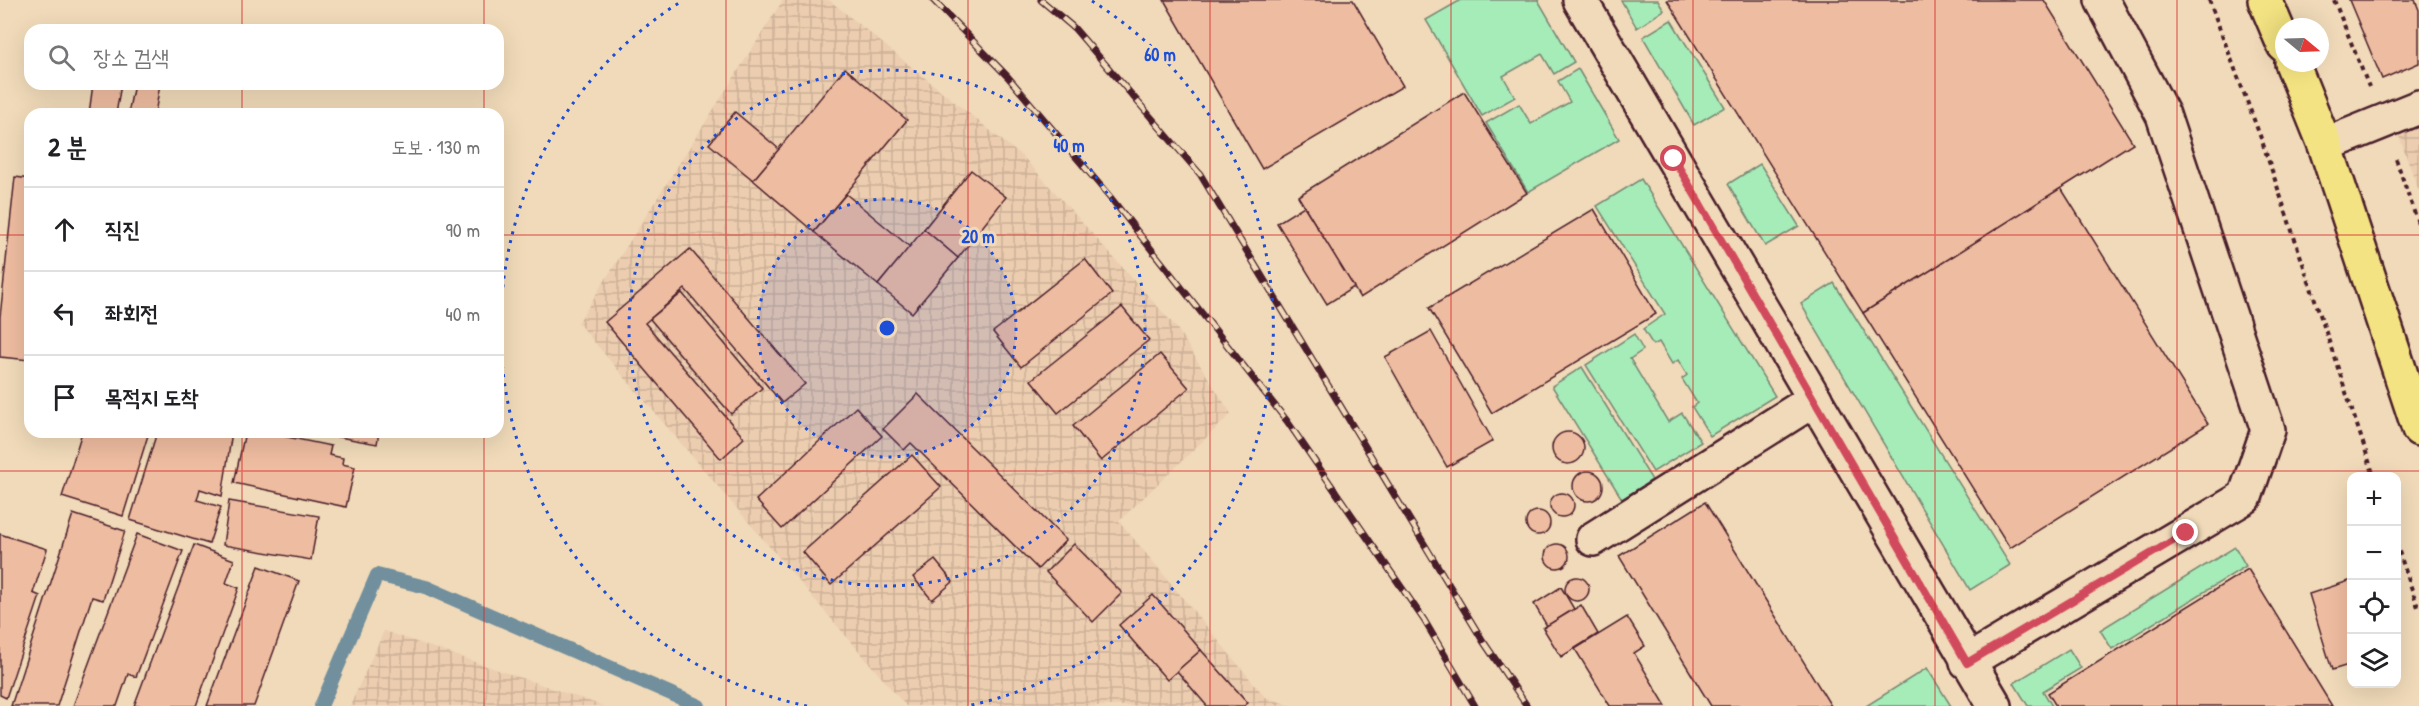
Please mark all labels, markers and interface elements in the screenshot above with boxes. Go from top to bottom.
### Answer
north arrow [2275,18,2329,72]
search box [24,24,504,90]
icon: search [45,41,78,74]
text: 장소 검색 [93,42,169,72]
text: 60 m [1144,42,1176,67]
text: 2 분 [48,129,87,164]
text: 도보 · 130 m [391,133,480,160]
text: 40 m [1053,133,1085,158]
route start [1660,145,1686,171]
icon: ahead [48,213,81,246]
text: 직진 [105,214,140,244]
text: 90 m [446,216,480,243]
text: 20 m [962,224,994,249]
icon: left [48,297,81,330]
text: 좌회전 [105,298,158,328]
text: 40 m [445,300,480,327]
centre of rings [877,318,897,338]
icon: arrive [48,381,81,414]
text: 목적지 도착 [105,382,199,412]
map controls [2347,472,2401,688]
button: + [2347,472,2401,526]
route end [2172,519,2198,545]
button: − [2347,526,2401,580]
button: locate [2347,580,2401,634]
button: layers [2347,634,2401,688]

